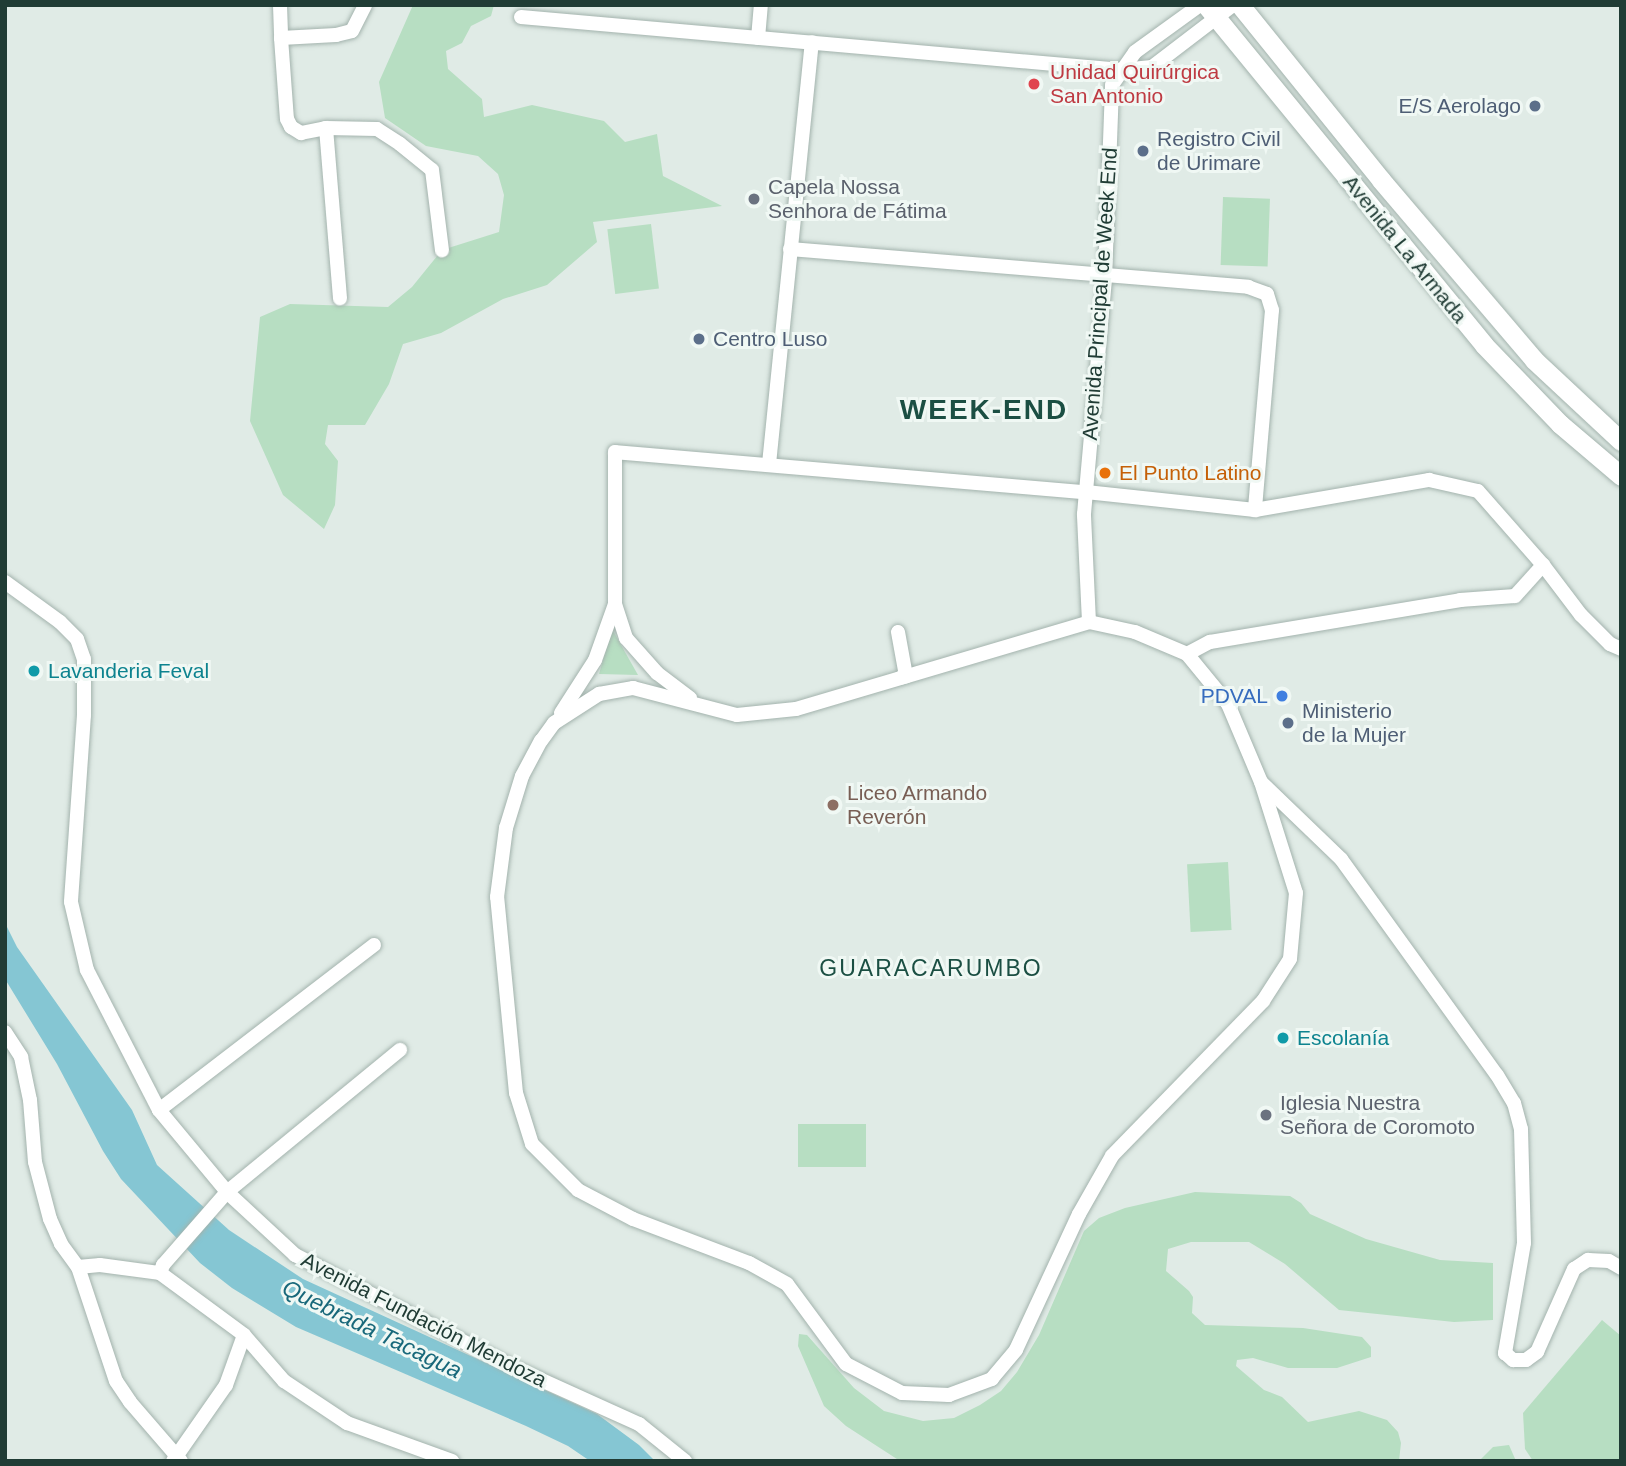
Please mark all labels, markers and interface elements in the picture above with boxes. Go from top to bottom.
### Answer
place label: Unidad Quirúrgica San Antonio [1050,59,1219,109]
marker: Unidad Quirúrgica San Antonio [1024,74,1044,94]
place label: E/S Aerolago [1397,93,1521,119]
marker: E/S Aerolago [1527,98,1543,114]
place label: Registro Civil de Urimare [1157,126,1281,176]
marker: Registro Civil de Urimare [1135,143,1151,159]
street label: Avenida Principal de Week End [1077,147,1123,441]
street label: Avenida La Armada [1337,170,1473,328]
place label: Capela Nossa Senhora de Fátima [768,174,947,224]
marker: Capela Nossa Senhora de Fátima [746,191,762,207]
place label: Centro Luso [713,326,827,352]
marker: Centro Luso [691,331,707,347]
district label: WEEK-END [901,393,1067,427]
place label: El Punto Latino [1119,460,1261,486]
marker: El Punto Latino [1097,465,1113,481]
place label: Lavanderia Feval [48,658,209,684]
marker: Lavanderia Feval [26,663,42,679]
place label: PDVAL [1201,683,1268,709]
marker: PDVAL [1274,688,1290,704]
place label: Ministerio de la Mujer [1302,698,1406,748]
marker: Ministerio de la Mujer [1280,715,1296,731]
place label: Liceo Armando Reverón [847,780,988,830]
marker: Liceo Armando Reverón [825,797,841,813]
district label: GUARACARUMBO [821,954,1041,982]
place label: Escolanía [1297,1025,1389,1051]
marker: Escolanía [1275,1030,1291,1046]
place label: Iglesia Nuestra Señora de Coromoto [1280,1090,1475,1140]
marker: Iglesia Nuestra Señora de Coromoto [1258,1107,1274,1123]
street label: Avenida Fundación Mendoza [297,1247,551,1393]
water label: Quebrada Tacagua [278,1274,466,1384]

